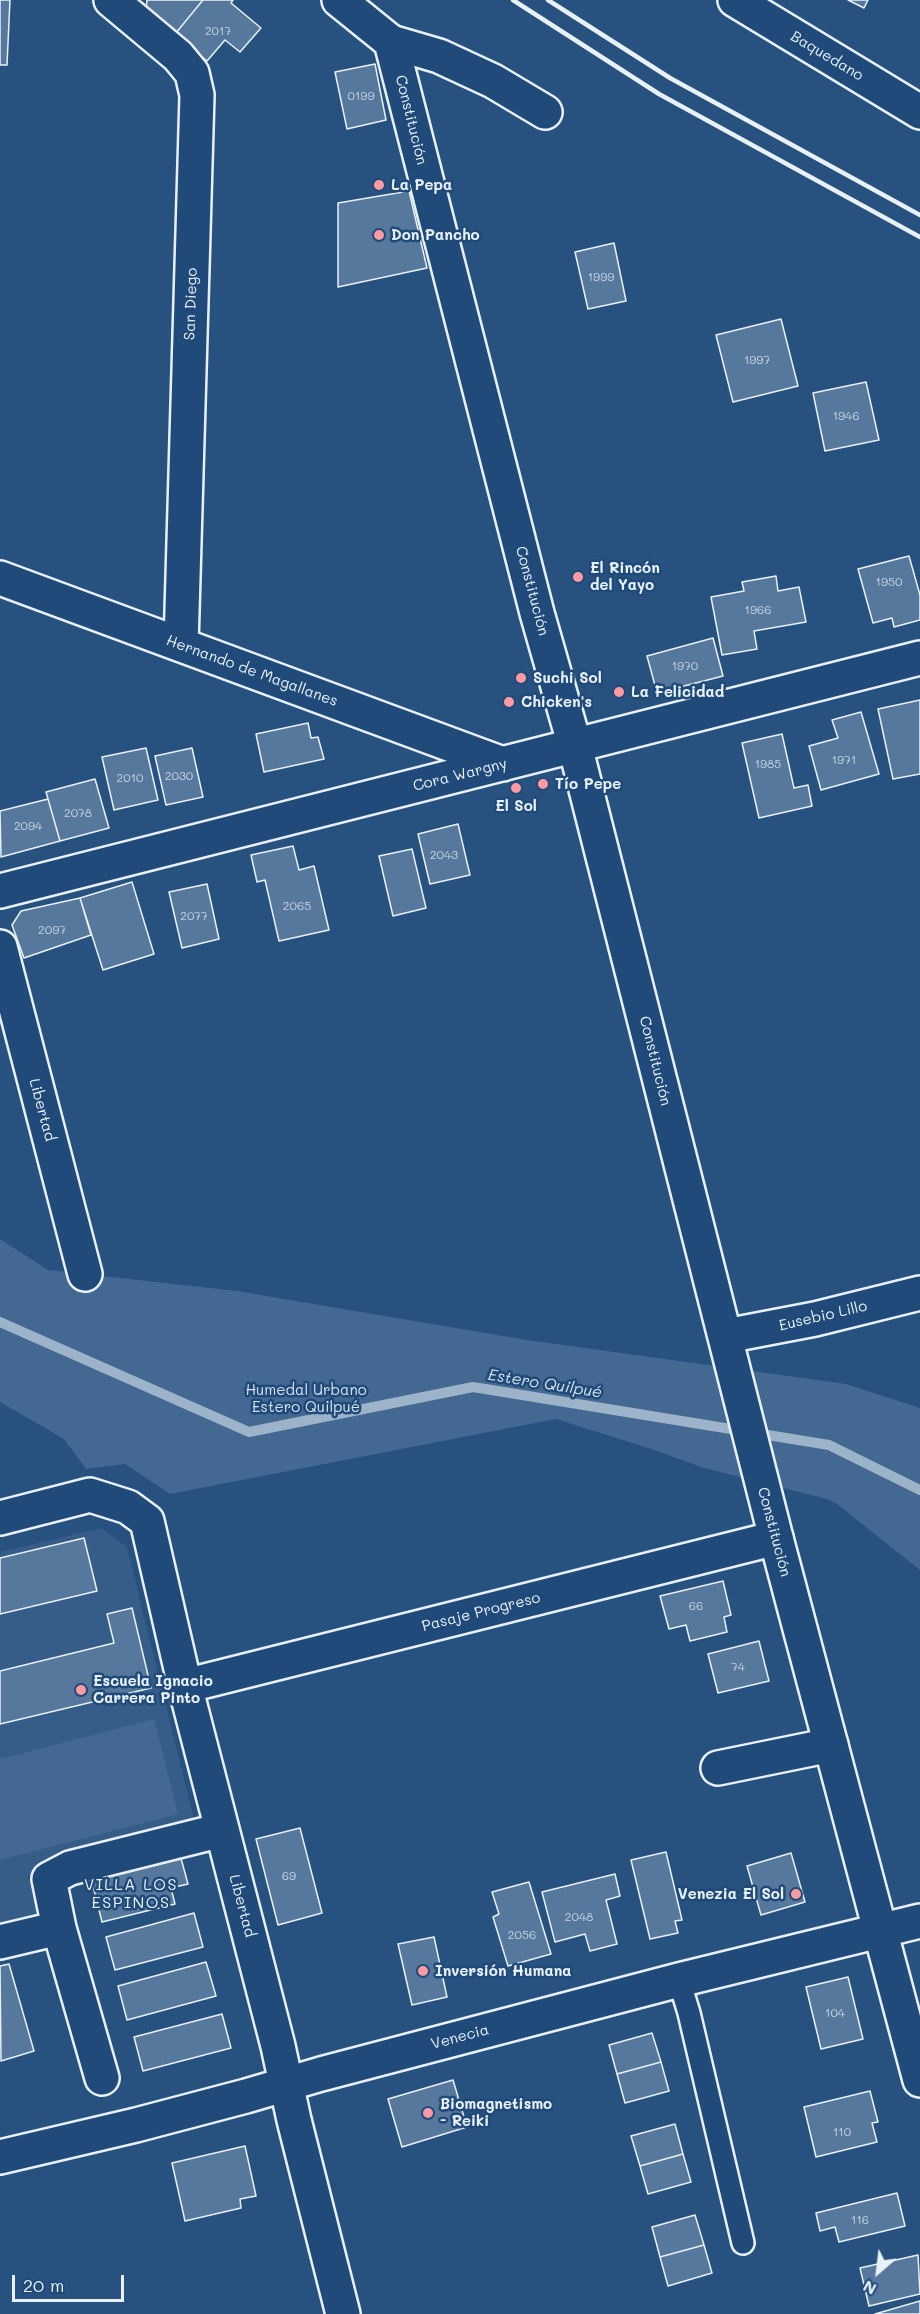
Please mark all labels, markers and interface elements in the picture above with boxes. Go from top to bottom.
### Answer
house number: 2017 [205,24,231,38]
street label: Baquedano [787,27,867,85]
street label: Constitución [391,73,431,167]
house number: 0199 [348,89,374,103]
place label: La Pepa [391,176,452,194]
marker: La Pepa [372,178,386,192]
place label: Don Pancho [391,226,480,244]
marker: Don Pancho [372,228,386,242]
street label: San Diego [181,267,201,341]
house number: 1999 [588,270,614,284]
house number: 1997 [744,353,770,367]
house number: 1946 [833,409,859,423]
street label: Constitución [511,544,553,638]
place label: El Rincón del Yayo [590,559,660,594]
marker: El Rincón del Yayo [571,570,585,584]
house number: 1950 [876,575,902,589]
house number: 1966 [745,603,771,617]
street label: Hernando de Magallanes [164,632,340,710]
house number: 1970 [672,659,698,673]
place label: Suchi Sol [533,669,602,687]
marker: Suchi Sol [514,671,528,685]
place label: La Felicidad [631,683,724,701]
marker: La Felicidad [612,685,626,699]
place label: Chicken's [521,693,592,711]
marker: Chicken's [502,695,516,709]
house number: 1971 [832,753,856,767]
street label: Cora Wargny [411,755,509,795]
house number: 1985 [755,757,781,771]
house number: 2030 [165,769,193,783]
house number: 2010 [117,771,143,785]
place label: Tío Pepe [555,775,621,793]
marker: Tío Pepe [536,777,550,791]
marker: El Sol [509,781,523,795]
place label: El Sol [495,797,537,815]
house number: 2078 [64,806,92,820]
house number: 2094 [14,819,42,833]
house number: 2043 [430,848,458,862]
house number: 2065 [283,899,311,913]
house number: 2077 [180,909,208,923]
house number: 2097 [38,923,66,937]
street label: Constitución [635,1014,675,1108]
street label: Libertad [25,1077,59,1143]
street label: Eusebio Lillo [777,1297,869,1335]
water label: Estero Quilpué [487,1366,603,1402]
park label: Humedal Urbano Estero Quilpué [245,1381,367,1416]
street label: Constitución [753,1485,795,1579]
street label: Pasaje Progreso [420,1589,542,1635]
house number: 66 [689,1599,703,1613]
house number: 74 [731,1660,745,1674]
place label: Escuela Ignacio Carrera Pinto [93,1672,213,1707]
marker: Escuela Ignacio Carrera Pinto [74,1683,88,1697]
house number: 69 [282,1869,296,1883]
street label: Libertad [225,1873,259,1939]
district label: VILLA LOS ESPINOS [84,1875,178,1913]
place label: Venezia El Sol [678,1885,784,1903]
marker: Venezia El Sol [789,1887,803,1901]
house number: 2048 [565,1910,593,1924]
house number: 2056 [508,1928,536,1942]
place label: Inversión Humana [435,1962,571,1980]
marker: Inversión Humana [416,1964,430,1978]
house number: 104 [825,2006,845,2020]
street label: Venecia [429,2021,491,2053]
place label: Biomagnetismo - Reiki [440,2095,552,2130]
marker: Biomagnetismo - Reiki [421,2106,435,2120]
house number: 110 [833,2125,851,2139]
house number: 116 [851,2213,869,2227]
north arrow [848,2242,908,2302]
scale bar [15,2263,128,2301]
text: 20 m [23,2273,64,2297]
text: N [859,2276,880,2300]

